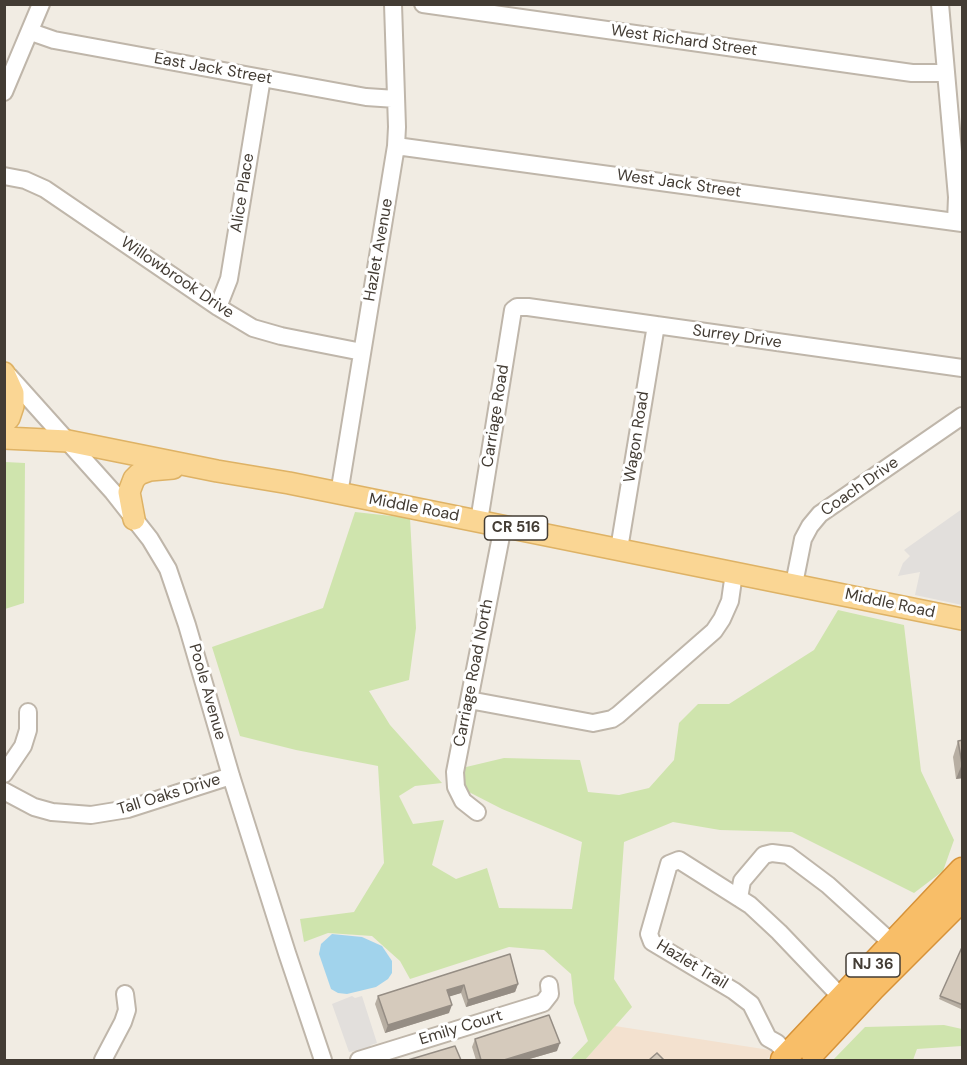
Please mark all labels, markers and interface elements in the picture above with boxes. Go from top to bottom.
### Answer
street label: West Richard Street [610,21,758,61]
street label: East Jack Street [152,49,274,89]
street label: Alice Place [227,152,259,234]
street label: West Jack Street [616,166,742,202]
street label: Hazlet Avenue [360,197,398,303]
street label: Willowbrook Drive [117,233,237,323]
street label: Surrey Drive [691,321,783,353]
street label: Carriage Road [478,363,514,469]
street label: Wagon Road [620,390,654,484]
street label: Coach Drive [818,453,902,521]
street label: Middle Road [367,490,461,526]
road number: CR 516 [484,516,548,540]
street label: Middle Road [843,585,937,623]
street label: Carriage Road North [450,598,498,748]
street label: Poole Avenue [184,642,230,742]
street label: Tall Oaks Drive [115,770,223,820]
street label: Hazlet Trail [653,936,731,994]
road number: NJ 36 [846,953,900,977]
street label: Emily Court [417,1006,505,1050]

